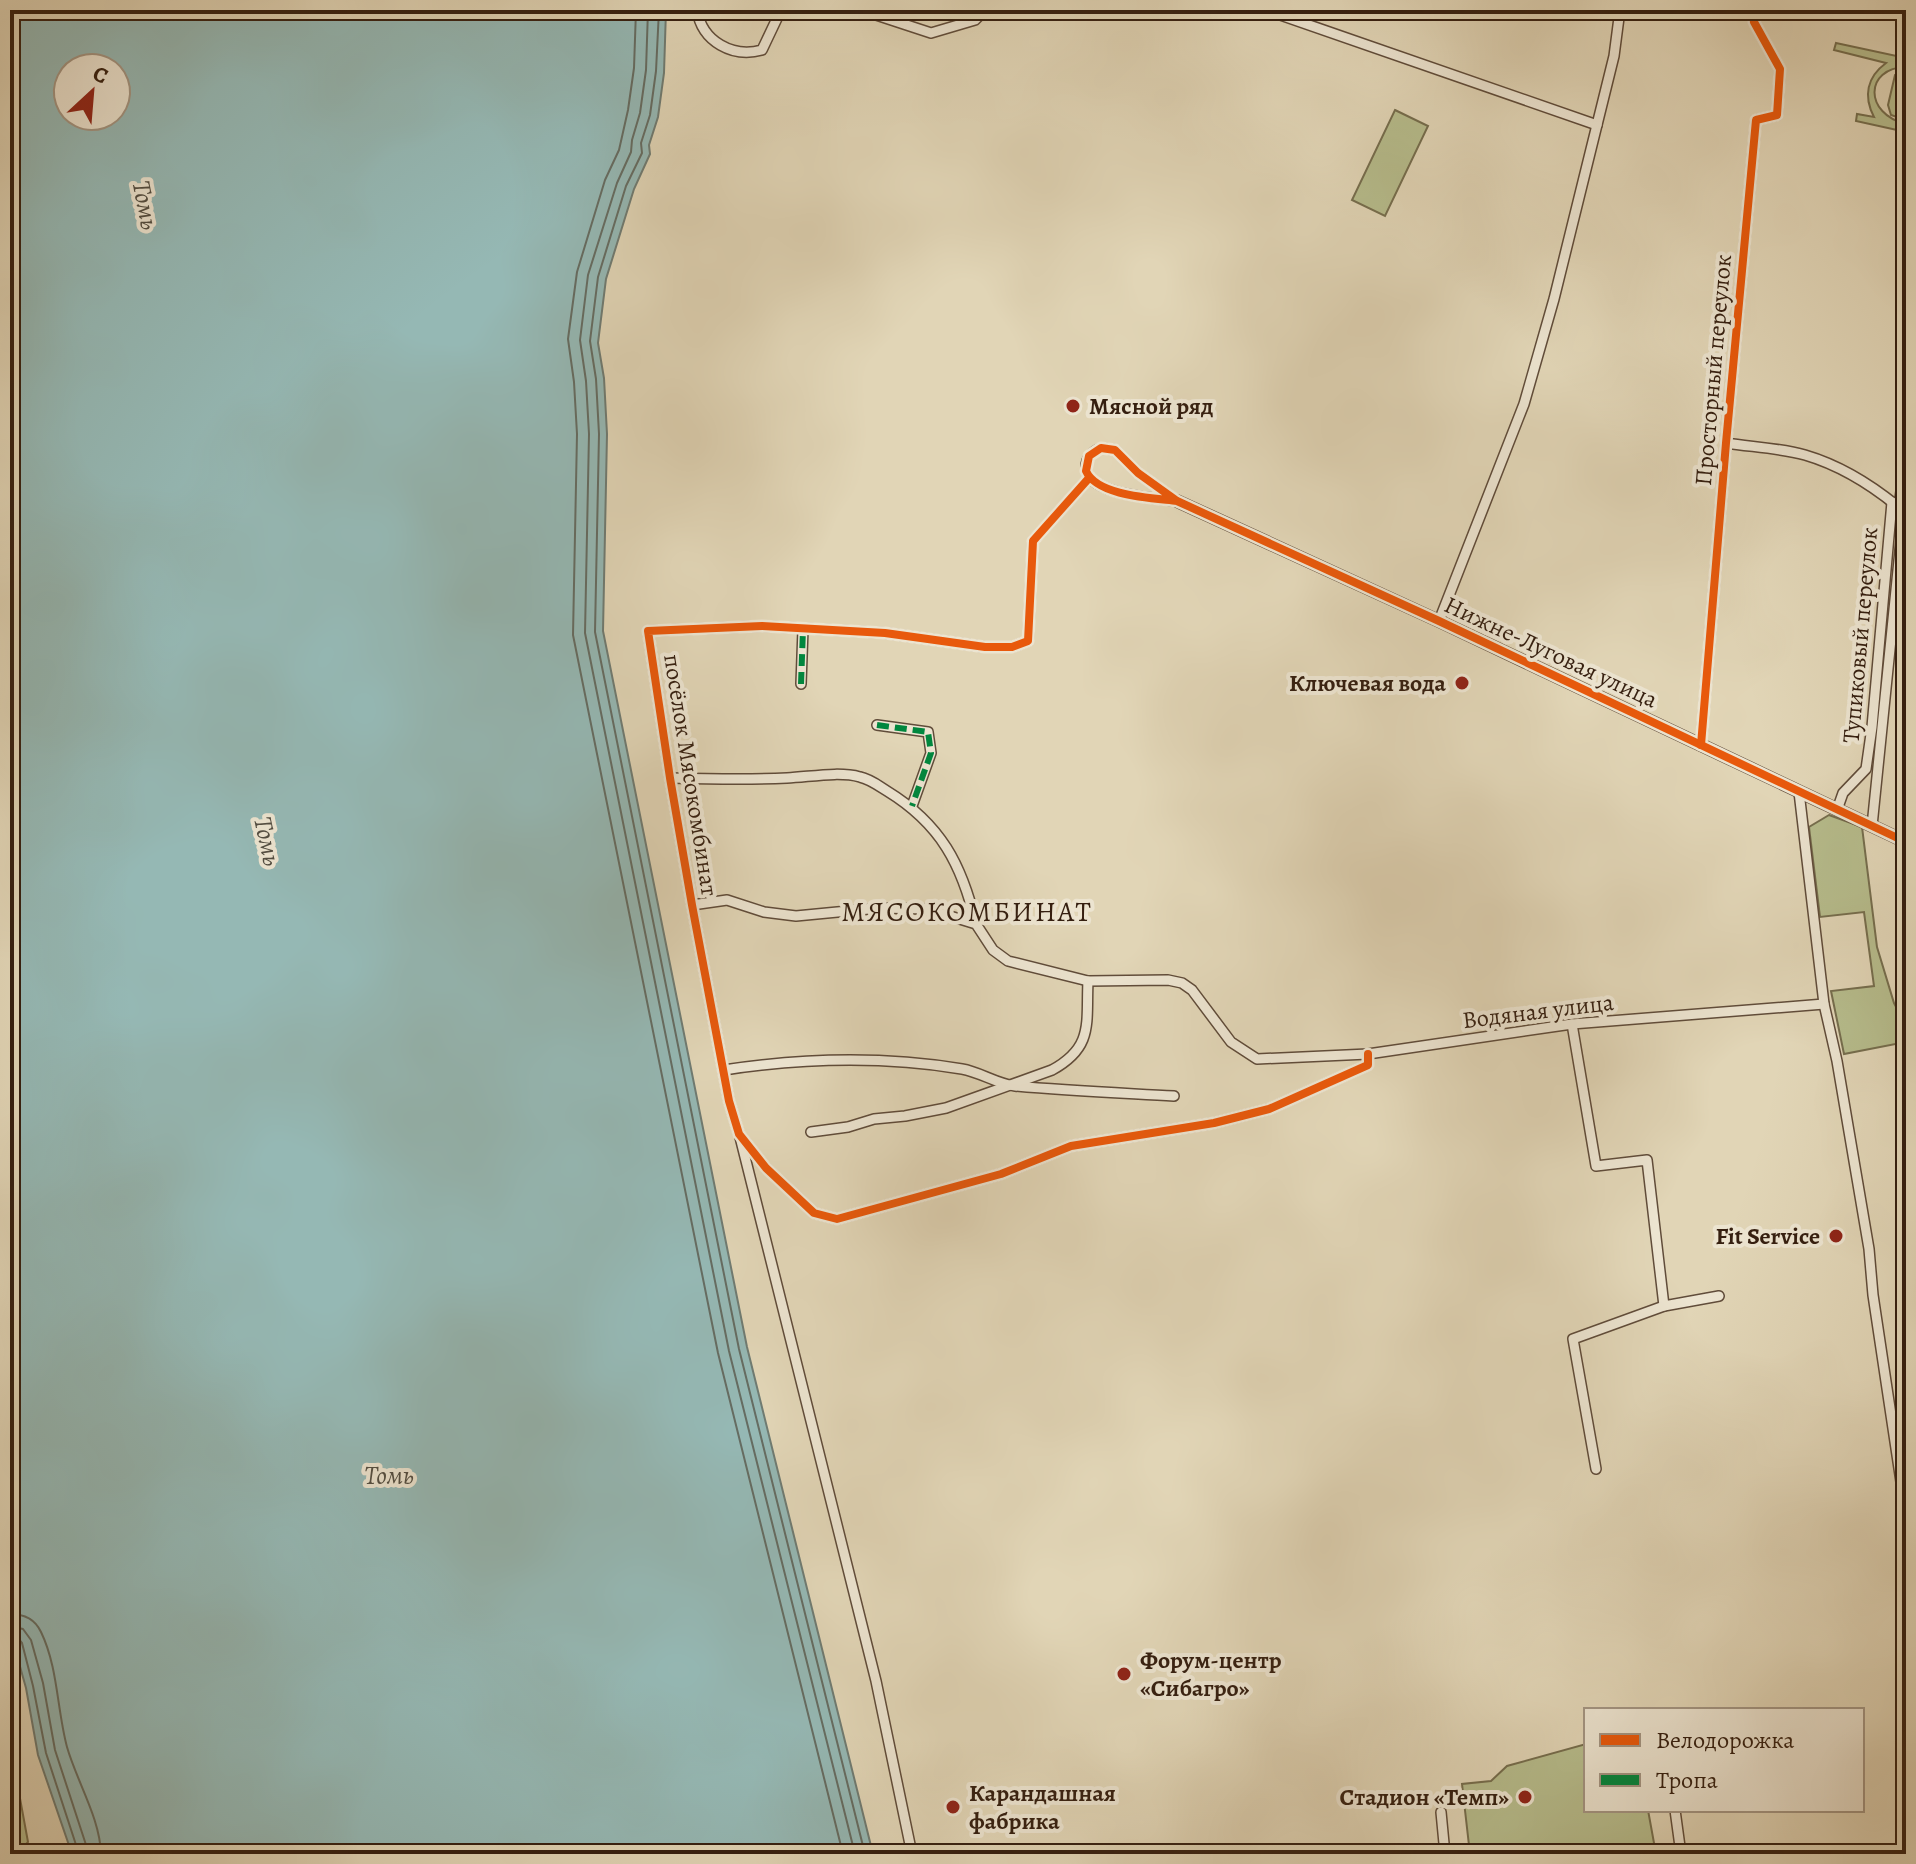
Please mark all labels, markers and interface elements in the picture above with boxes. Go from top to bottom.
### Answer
north arrow [52,52,132,132]
text: С [88,58,113,91]
water label: Томь [124,177,167,233]
street label: Просторный переулок [1687,253,1739,487]
place label: Мясной ряд [1089,390,1213,422]
marker: Мясной ряд [1064,397,1082,415]
street label: Тупиковый переулок [1835,526,1885,744]
street label: Нижне-Луговая улица [1439,588,1663,716]
street label: посёлок Мясокомбинат [656,652,726,899]
place label: Ключевая вода [1289,667,1447,699]
marker: Ключевая вода [1453,674,1471,692]
water label: Томь [245,813,290,869]
district label: МЯСОКОМБИНАТ [841,893,1093,931]
street label: Водяная улица [1460,986,1616,1036]
place label: Fit Service [1715,1220,1820,1252]
marker: Fit Service [1827,1227,1845,1245]
water label: Томь [364,1458,414,1493]
place label: Форум-центр «Сибагро» [1140,1644,1282,1704]
marker: Форум-центр «Сибагро» [1115,1665,1133,1683]
legend [1584,1708,1864,1812]
text: Велодорожка [1656,1724,1794,1756]
text: Тропа [1656,1764,1718,1796]
place label: Карандашная фабрика [969,1777,1116,1837]
place label: Стадион «Темп» [1340,1781,1509,1813]
marker: Стадион «Темп» [1516,1788,1534,1806]
marker: Карандашная фабрика [944,1798,962,1816]

